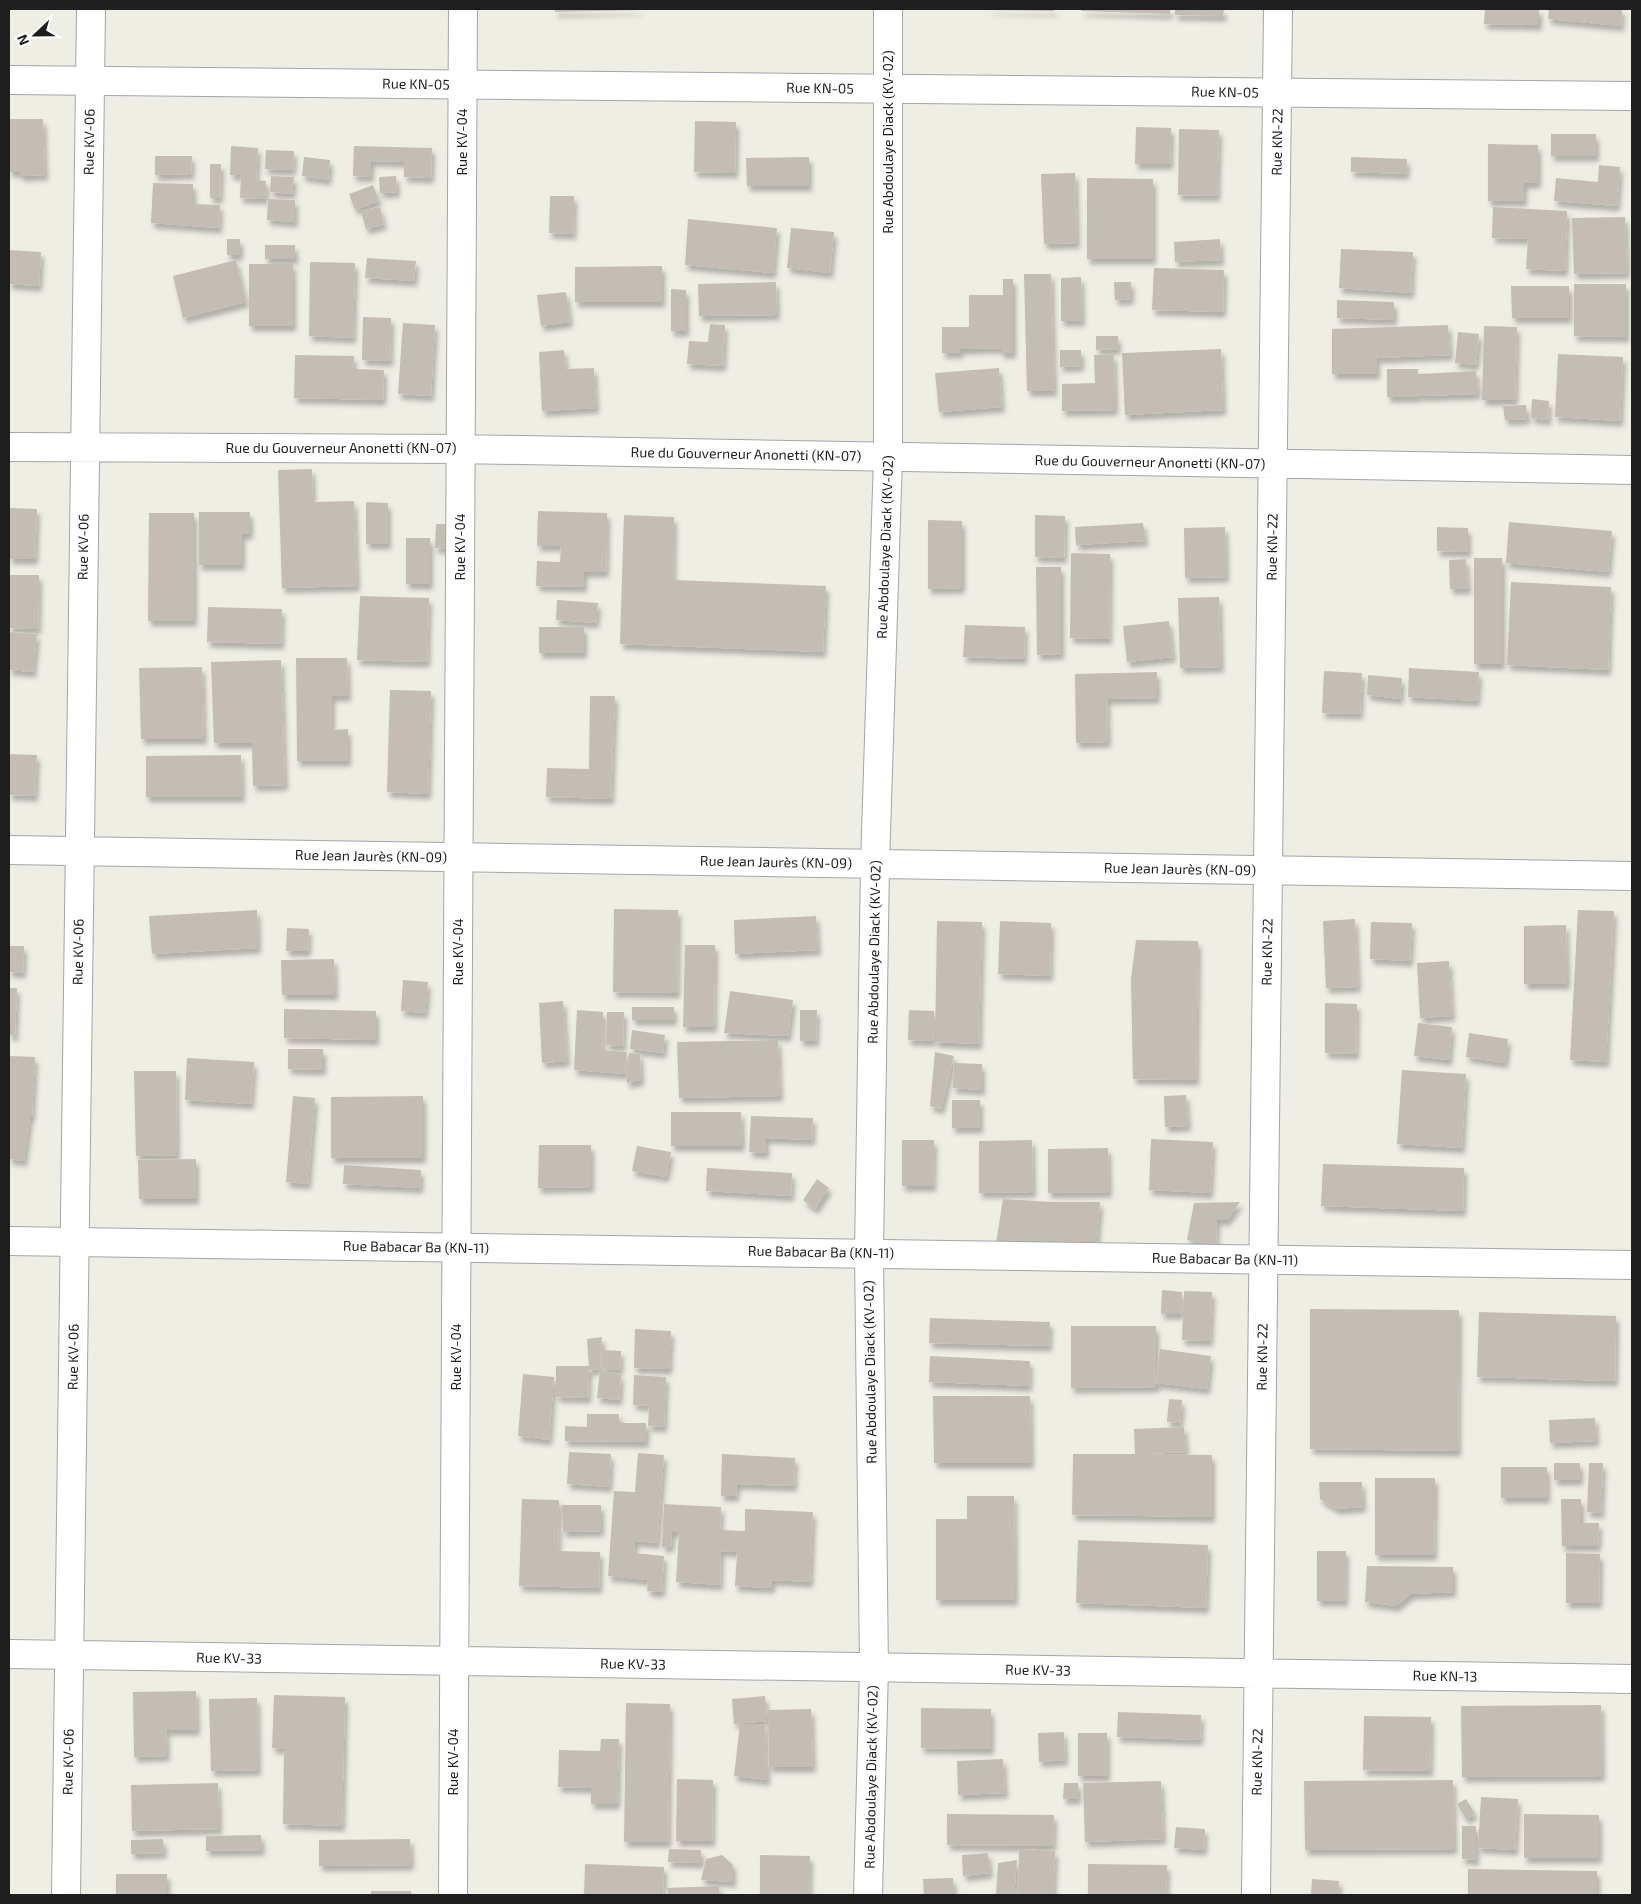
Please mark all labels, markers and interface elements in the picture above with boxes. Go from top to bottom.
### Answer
north arrow [10,10,60,60]
text: N [13,32,32,48]
street label: Rue Abdoulaye Diack (KV-02) [879,50,896,234]
street label: Rue KN-05 [382,74,450,93]
street label: Rue KN-05 [786,78,854,97]
street label: Rue KN-05 [1191,82,1259,101]
street label: Rue KV-04 [453,108,470,176]
street label: Rue KN-22 [1267,108,1286,176]
street label: Rue KV-06 [79,109,98,175]
street label: Rue du Gouverneur Anonetti (KN-07) [226,439,456,456]
street label: Rue du Gouverneur Anonetti (KN-07) [630,443,862,464]
street label: Rue du Gouverneur Anonetti (KN-07) [1034,451,1266,472]
street label: Rue Abdoulaye Diack (KV-02) [873,455,896,639]
street label: Rue KV-04 [451,513,468,581]
street label: Rue KN-22 [1262,513,1281,581]
street label: Rue KV-06 [73,514,92,580]
street label: Rue Jean Jaurès (KN-09) [295,846,447,865]
street label: Rue Jean Jaurès (KN-09) [700,852,852,871]
street label: Rue Jean Jaurès (KN-09) [1104,859,1256,878]
street label: Rue Abdoulaye Diack (KV-02) [863,860,884,1044]
street label: Rue KV-04 [449,918,466,986]
street label: Rue KN-22 [1257,918,1276,986]
street label: Rue KV-06 [68,919,87,985]
street label: Rue Babacar Ba (KN-11) [343,1237,489,1256]
street label: Rue Babacar Ba (KN-11) [748,1242,894,1261]
street label: Rue Babacar Ba (KN-11) [1152,1249,1298,1268]
street label: Rue Abdoulaye Diack (KV-02) [859,1280,880,1464]
street label: Rue KV-04 [447,1323,464,1391]
street label: Rue KN-22 [1252,1323,1271,1391]
street label: Rue KV-06 [63,1324,82,1390]
street label: Rue KV-33 [196,1648,262,1667]
street label: Rue KV-33 [600,1654,666,1673]
street label: Rue KV-33 [1005,1660,1071,1679]
street label: Rue KN-13 [1413,1666,1477,1685]
street label: Rue Abdoulaye Diack (KV-02) [860,1685,881,1869]
street label: Rue KV-04 [444,1728,461,1796]
street label: Rue KN-22 [1247,1728,1266,1796]
street label: Rue KV-06 [58,1729,77,1795]

